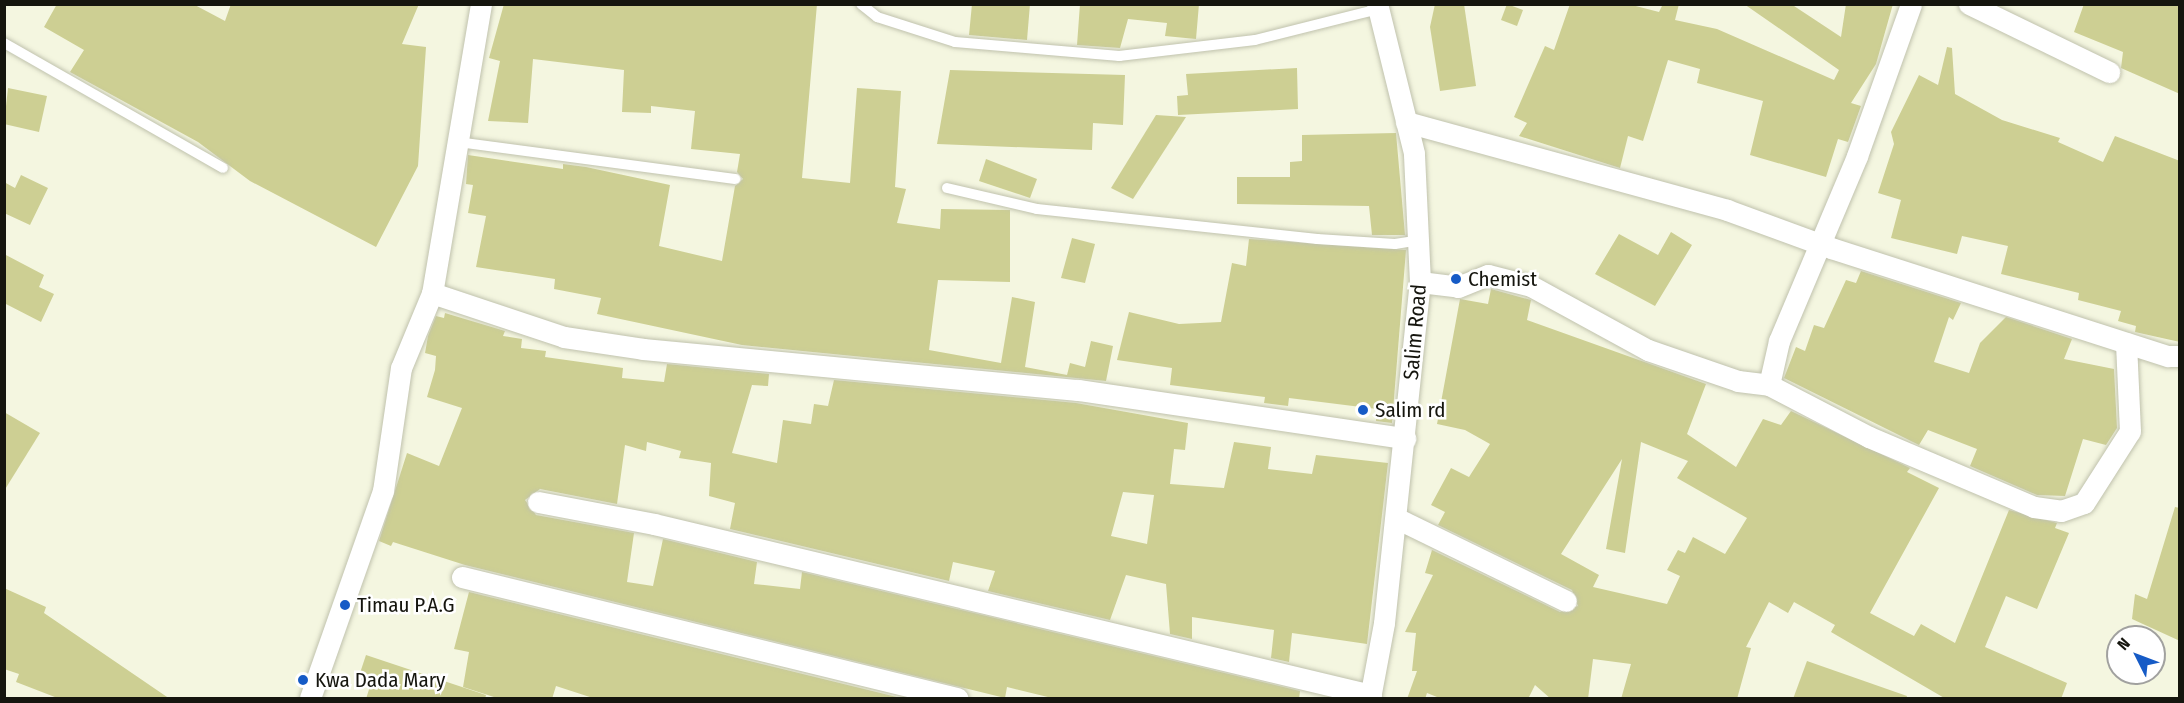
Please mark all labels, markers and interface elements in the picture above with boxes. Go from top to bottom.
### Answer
place label: Chemist [1468,266,1537,292]
marker: Chemist [1449,272,1463,286]
street label: Salim Road [1398,283,1432,381]
place label: Salim rd [1375,397,1445,423]
marker: Salim rd [1356,403,1370,417]
place label: Timau P.A.G [357,592,455,618]
marker: Timau P.A.G [338,598,352,612]
north arrow [2106,625,2166,685]
text: N [2113,634,2134,654]
place label: Kwa Dada Mary [315,667,445,693]
marker: Kwa Dada Mary [296,673,310,687]

